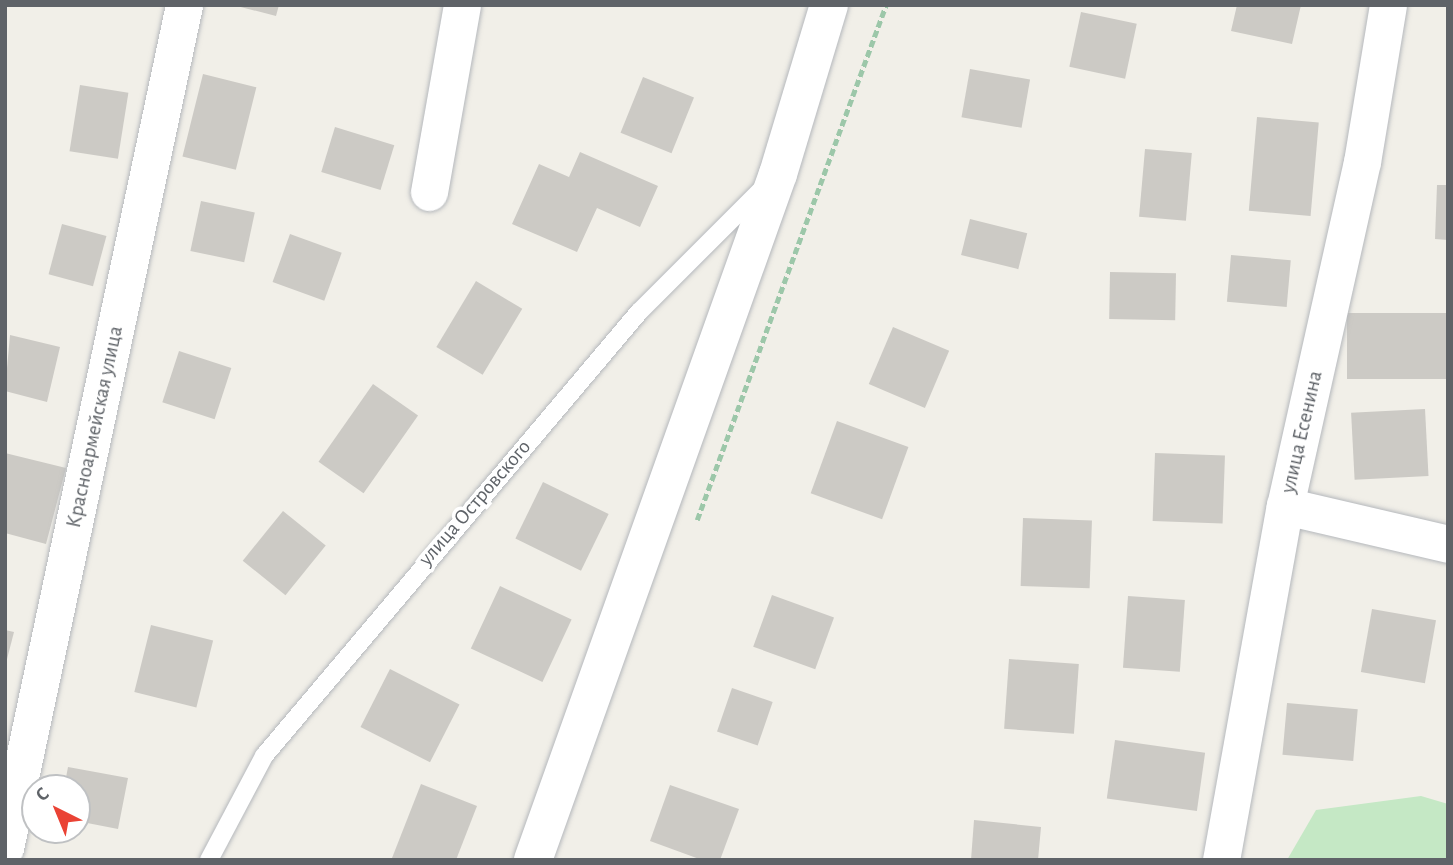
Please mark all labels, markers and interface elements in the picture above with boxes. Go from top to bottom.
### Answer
street label: Красноармейская улица [61,324,129,530]
street label: улица Есенина [1276,368,1328,496]
street label: улица Островского [413,435,537,571]
north arrow [21,774,91,844]
text: С [32,784,53,805]

